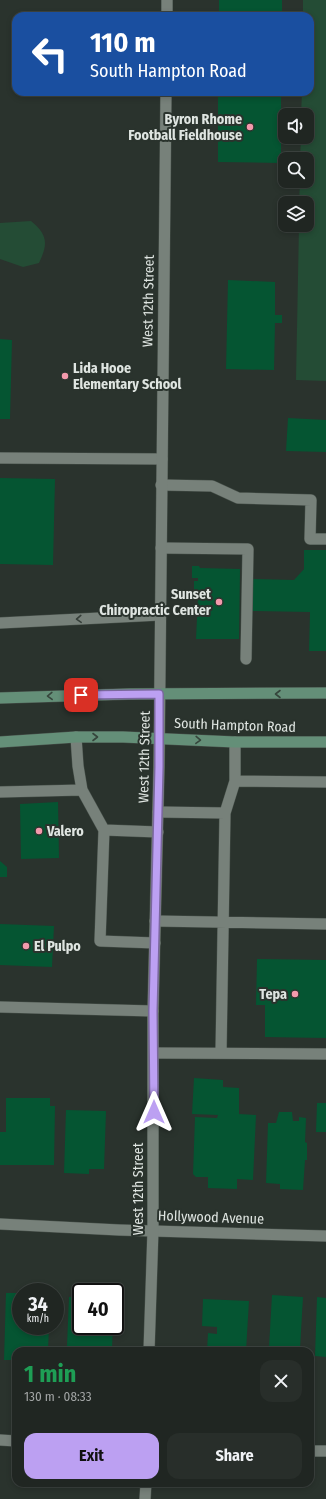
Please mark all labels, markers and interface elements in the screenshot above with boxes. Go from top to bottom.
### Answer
text: 110 m [90,26,156,59]
icon: left [24,28,76,80]
text: South Hampton Road [90,60,247,82]
map controls [278,108,314,232]
button: sound [278,108,314,144]
place label: Byron Rhome Football Fieldhouse [128,111,242,144]
marker: Byron Rhome Football Fieldhouse [245,122,255,132]
button: search [278,152,314,188]
button: layers [278,196,314,232]
street label: West 12th Street [139,254,158,347]
place label: Lida Hooe Elementary School [73,360,182,393]
marker: Lida Hooe Elementary School [60,371,70,381]
place label: Sunset Chiropractic Center [99,586,212,619]
marker: Sunset Chiropractic Center [214,597,224,607]
one-way arrow [76,615,82,623]
pin [64,678,98,712]
icon: arrive [70,684,92,706]
one-way arrow [275,690,281,698]
one-way arrow [47,692,53,701]
street label: West 12th Street [135,710,154,803]
street label: South Hampton Road [174,715,296,736]
one-way arrow [92,733,98,741]
one-way arrow [195,736,201,745]
place label: Valero [46,823,84,840]
marker: Valero [34,826,44,836]
place label: El Pulpo [34,938,81,955]
marker: El Pulpo [21,941,31,951]
place label: Tepa [259,986,287,1003]
marker: Tepa [290,989,300,999]
position arrow [133,1091,175,1133]
street label: West 12th Street [130,1142,147,1235]
street label: Hollywood Avenue [158,1207,264,1228]
speed limit sign: 40 [72,1283,124,1335]
text: 34 [28,1292,48,1316]
text: km/h [27,1313,49,1325]
text: 1 min [24,1360,76,1388]
button: close [260,1360,302,1402]
text: 130 m · 08:33 [24,1389,92,1404]
button: Exit [24,1433,159,1479]
button: Share [167,1433,302,1479]

